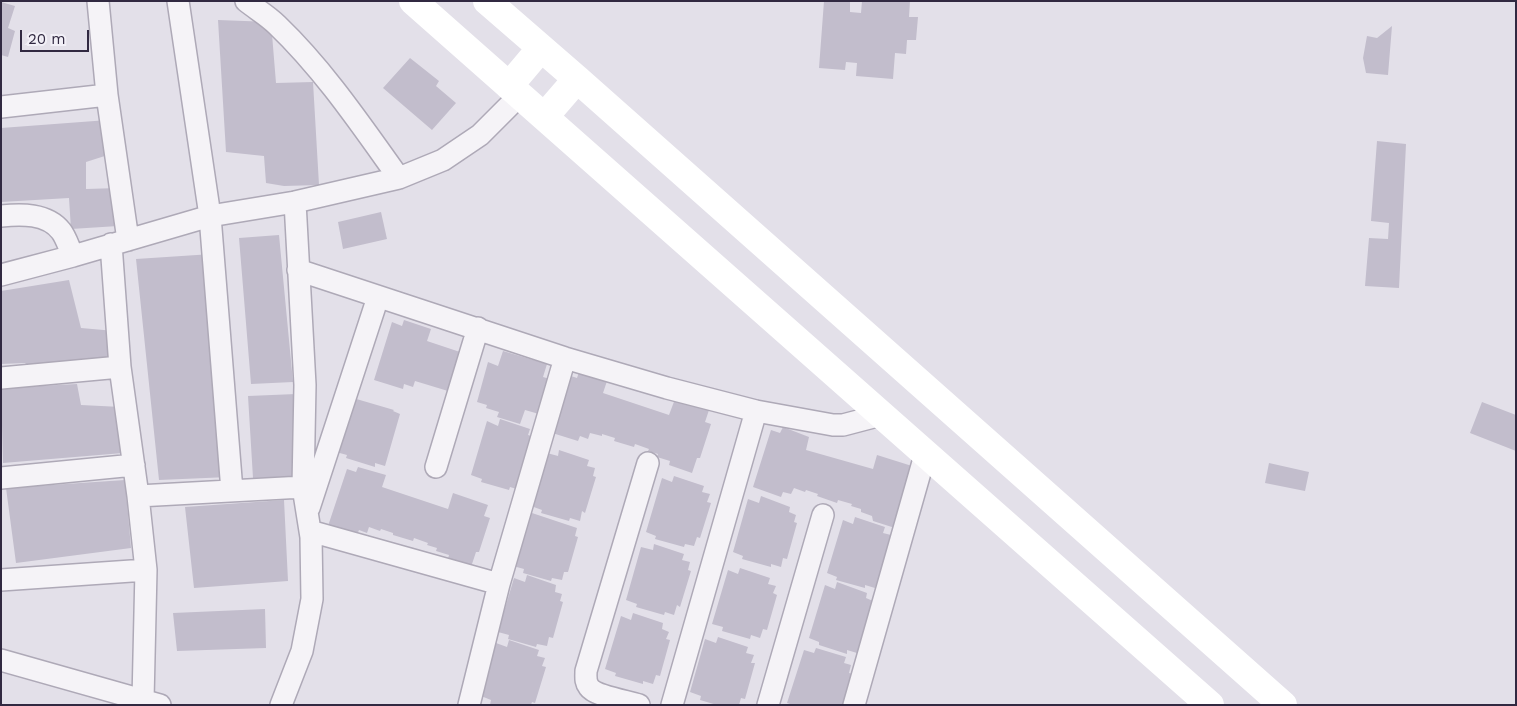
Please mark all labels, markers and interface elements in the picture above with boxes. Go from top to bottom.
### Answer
scale bar [22,20,91,52]
text: 20 m [28,30,66,48]

